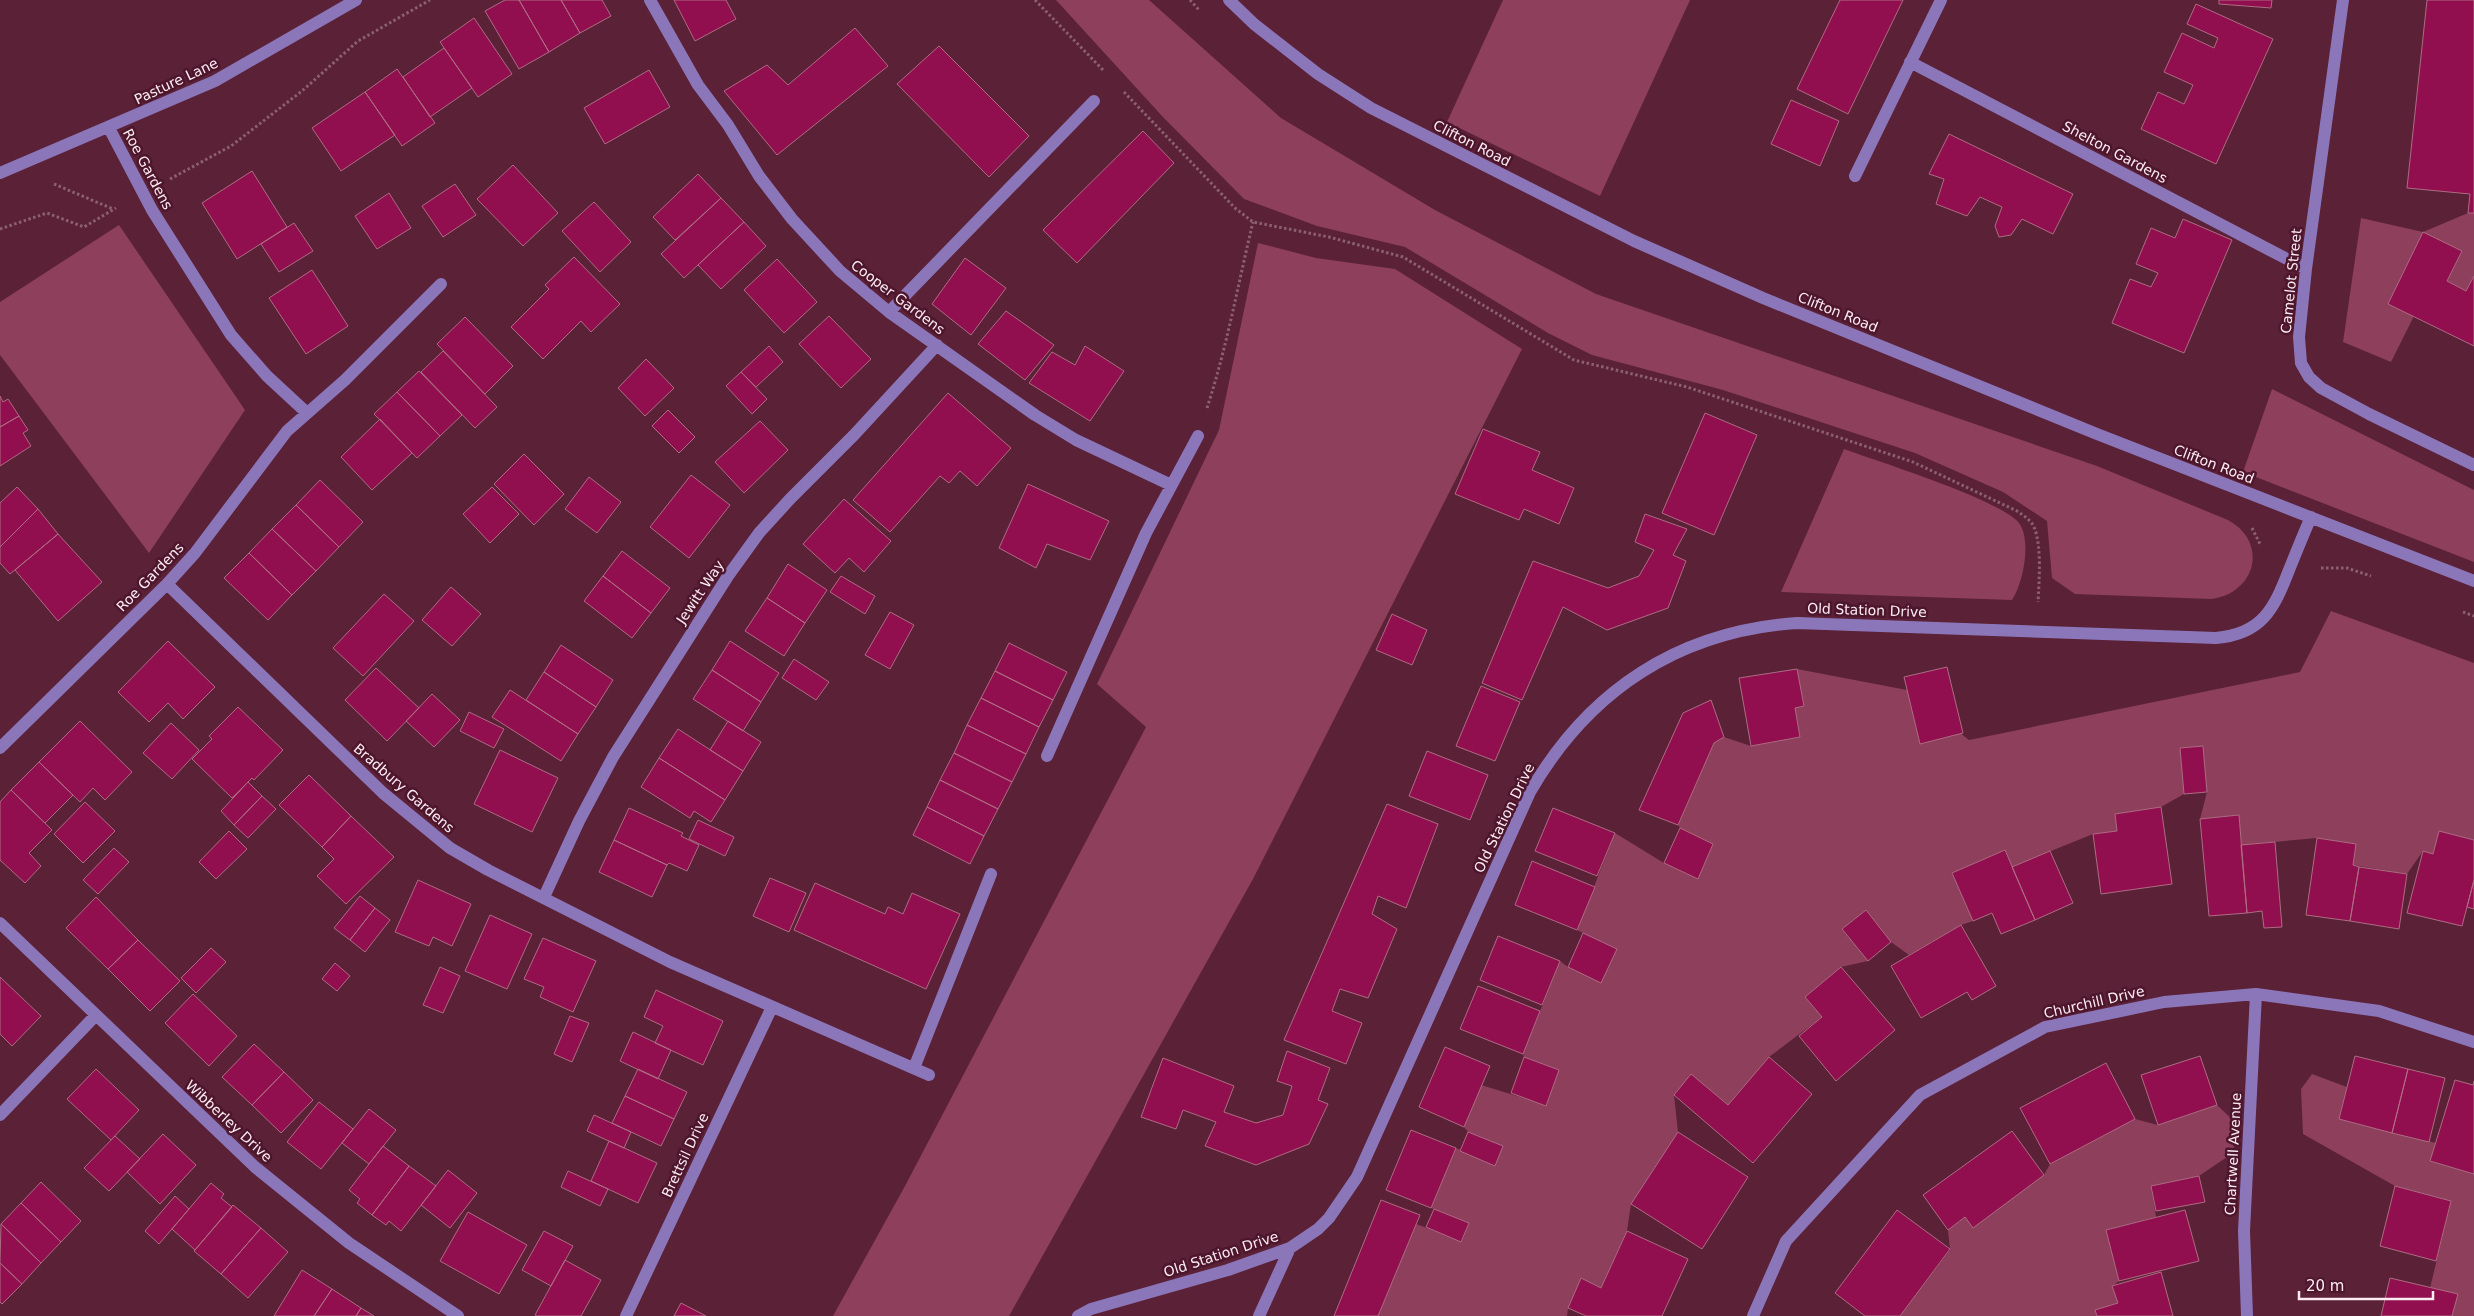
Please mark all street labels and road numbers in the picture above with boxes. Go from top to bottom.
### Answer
street label: Pasture Lane [132,55,220,107]
street label: Clifton Road [1431,117,1513,169]
street label: Shelton Gardens [2060,118,2170,186]
street label: Roe Gardens [120,126,176,212]
street label: Camelot Street [2278,227,2305,334]
street label: Cooper Gardens [848,257,948,337]
street label: Clifton Road [1796,289,1880,335]
street label: Clifton Road [2172,441,2256,487]
street label: Roe Gardens [113,539,187,615]
street label: Jewitt Way [672,557,727,628]
street label: Old Station Drive [1807,600,1927,620]
street label: Bradbury Gardens [351,740,457,836]
street label: Old Station Drive [1471,761,1537,875]
street label: Churchill Drive [2042,983,2146,1021]
street label: Wibberley Drive [183,1077,275,1165]
street label: Chartwell Avenue [2222,1092,2244,1216]
street label: Brettsil Drive [658,1110,712,1200]
street label: Old Station Drive [1162,1228,1280,1280]

